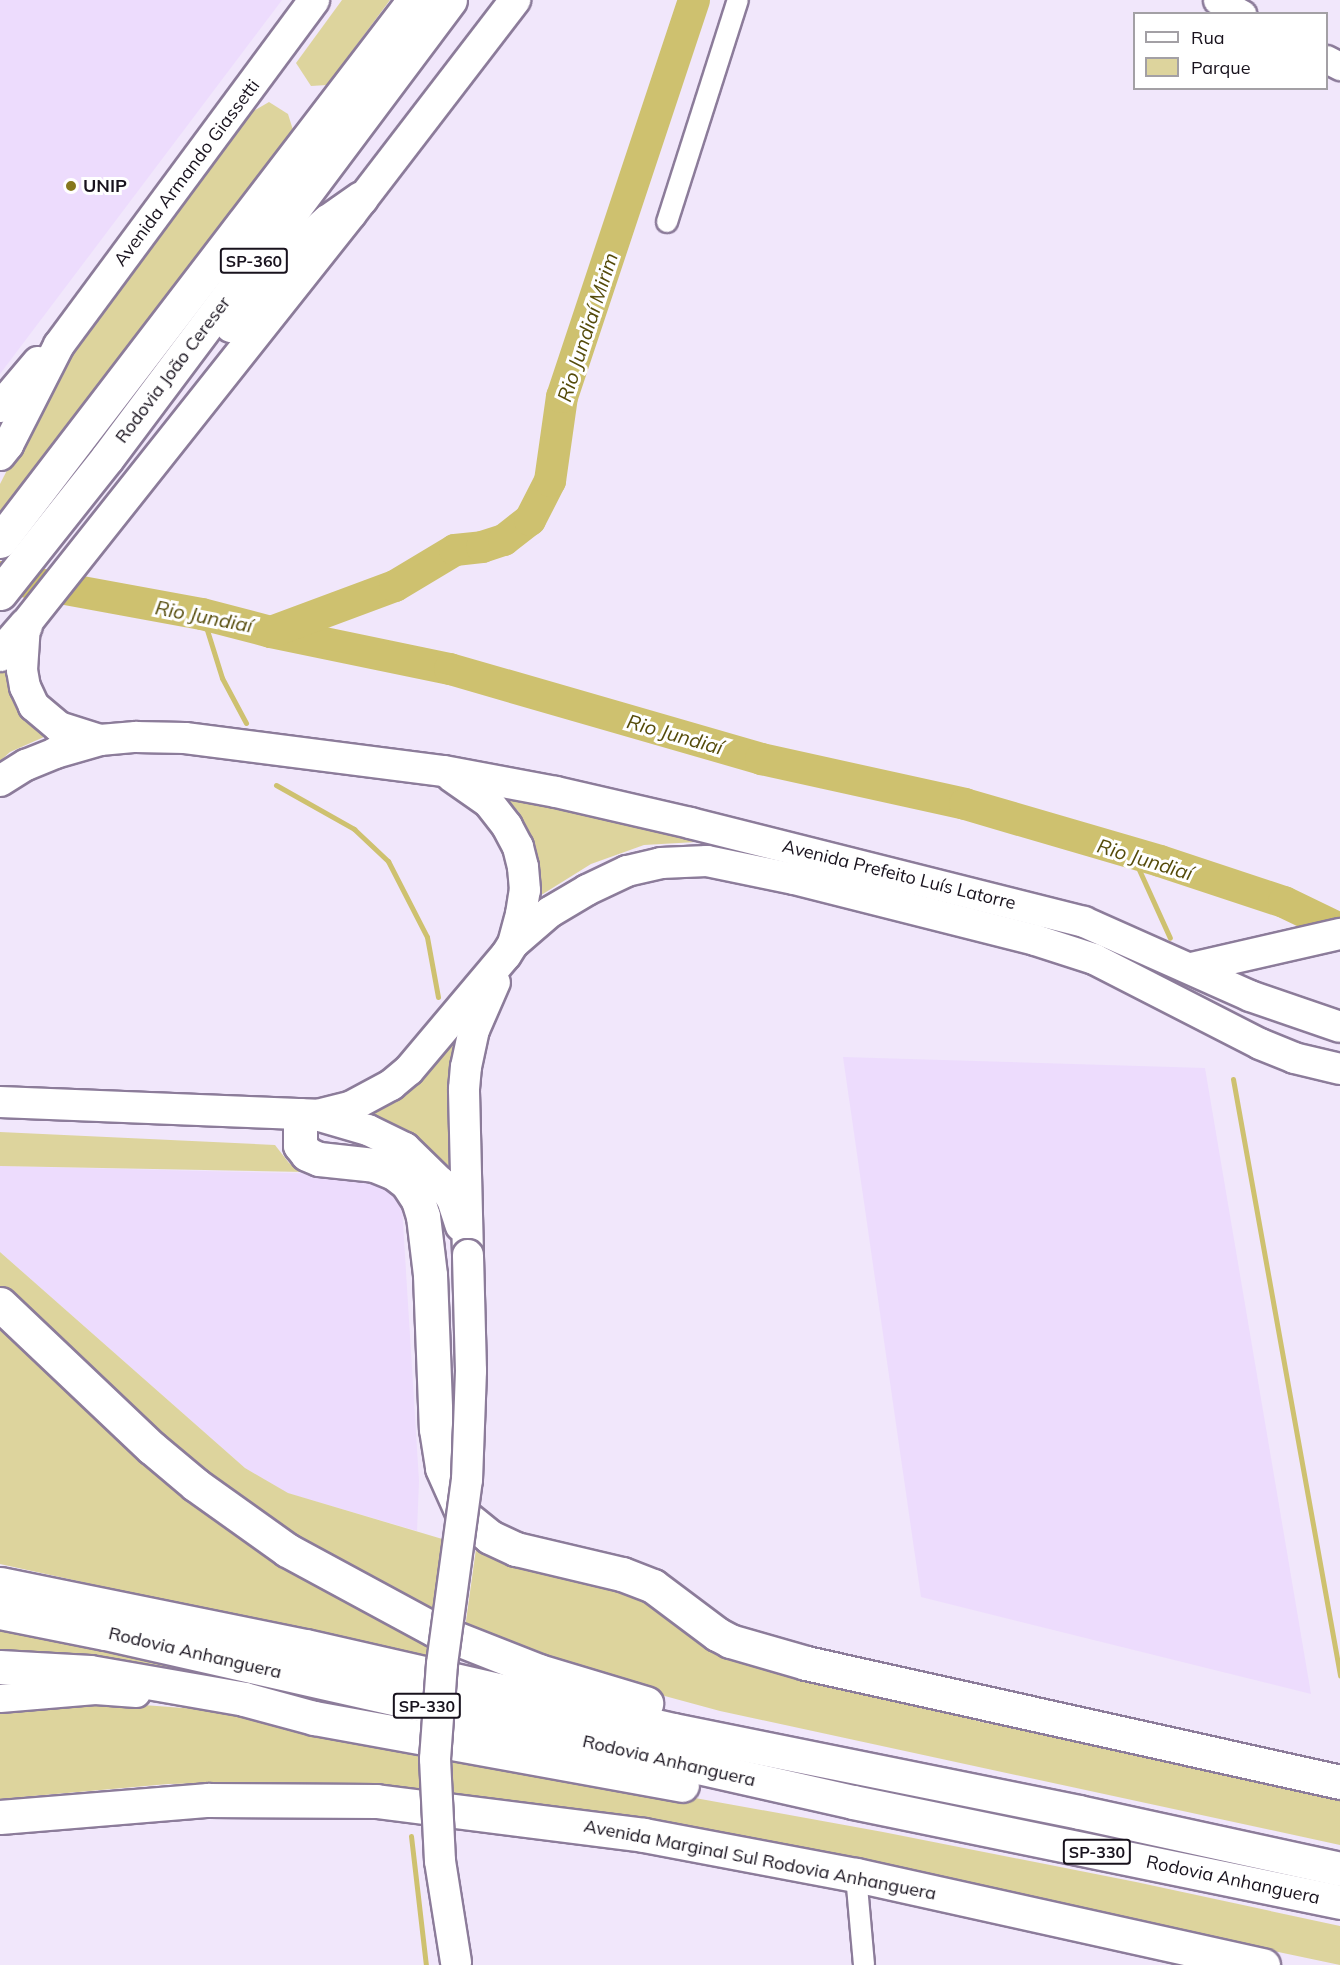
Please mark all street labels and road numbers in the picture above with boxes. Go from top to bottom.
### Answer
street label: Avenida Armando Giassetti [110,75,264,271]
road number: SP-360 [220,248,288,274]
street label: Rodovia João Cereser [111,293,235,447]
street label: Avenida Prefeito Luís Latorre [780,836,1018,914]
street label: Rodovia Anhanguera [106,1623,284,1683]
road number: SP-330 [392,1693,462,1719]
street label: Rodovia Anhanguera [580,1731,758,1791]
street label: Avenida Marginal Sul Rodovia Anhanguera [582,1815,938,1905]
road number: SP-330 [1062,1839,1132,1865]
street label: Rodovia Anhanguera [1144,1851,1322,1909]

